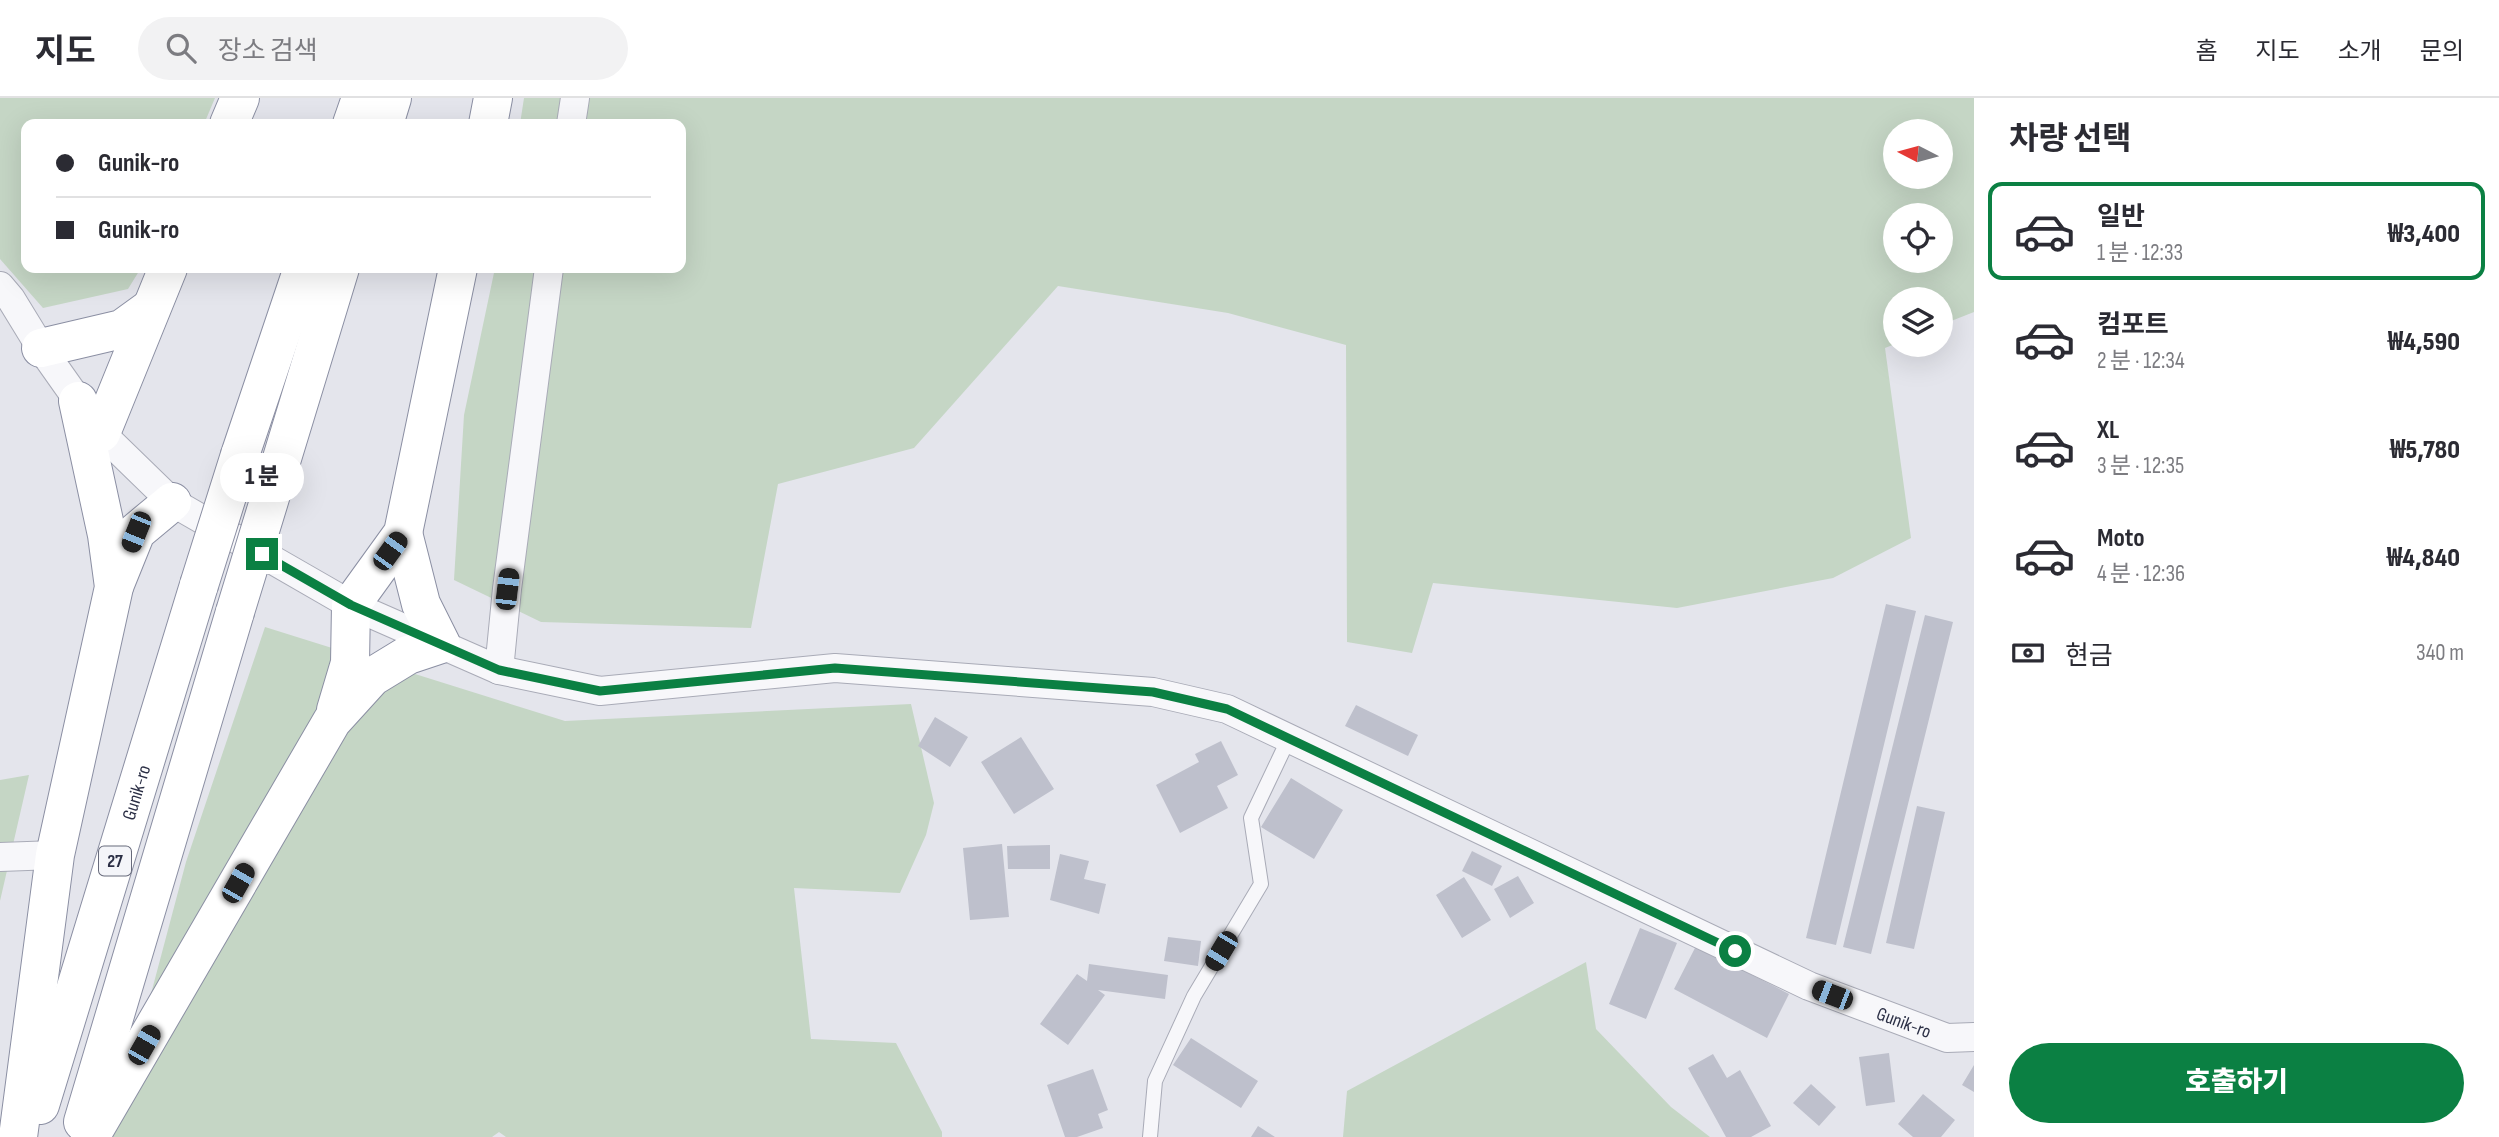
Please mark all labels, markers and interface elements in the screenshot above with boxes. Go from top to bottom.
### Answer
search box [138,17,628,80]
icon: search [162,29,200,67]
text: 지도 [35,32,96,72]
text: 장소 검색 [218,36,318,67]
text: 홈 [2195,37,2217,66]
text: 지도 [2255,37,2300,66]
text: 소개 [2338,37,2382,66]
text: 문의 [2420,37,2464,66]
north arrow [1883,119,1953,189]
map controls [1883,119,1953,357]
text: 차량 선택 [2009,120,2132,159]
text: Gunik-ro [98,148,179,179]
icon: car [2013,200,2076,263]
text: 일반 [2097,202,2145,233]
button: locate [1883,203,1953,273]
text: Gunik-ro [98,215,179,246]
text: ₩3,400 [2388,219,2460,250]
text: 1 분 · 12:33 [2097,239,2183,267]
button: layers [1883,287,1953,357]
icon: car [2013,308,2076,371]
text: 컴포트 [2097,310,2169,341]
text: ₩4,590 [2388,327,2460,358]
text: 2 분 · 12:34 [2097,347,2185,375]
text: XL [2097,415,2119,446]
icon: car [2013,416,2076,479]
text: ₩5,780 [2390,435,2460,466]
callout: 1 분 [220,452,304,502]
text: 3 분 · 12:35 [2097,452,2184,480]
text: 1 분 [245,463,279,491]
car [119,509,154,555]
text: Moto [2097,523,2145,554]
icon: car [2013,524,2076,587]
car [370,528,411,574]
route end [246,538,278,570]
text: ₩4,840 [2387,543,2460,574]
text: 4 분 · 12:36 [2097,560,2185,588]
car [495,567,520,611]
icon: cash [2009,634,2047,672]
text: 340 m [2416,639,2464,667]
text: 현금 [2065,641,2113,672]
street label: Gunik-ro [118,762,156,823]
road number: 27 [99,846,131,876]
car [219,860,258,906]
car [1202,928,1241,974]
route start [1719,935,1751,967]
car [1809,978,1856,1012]
street label: Gunik-ro [1873,1003,1934,1044]
car [125,1022,164,1068]
button: 호출하기 [2009,1043,2464,1123]

